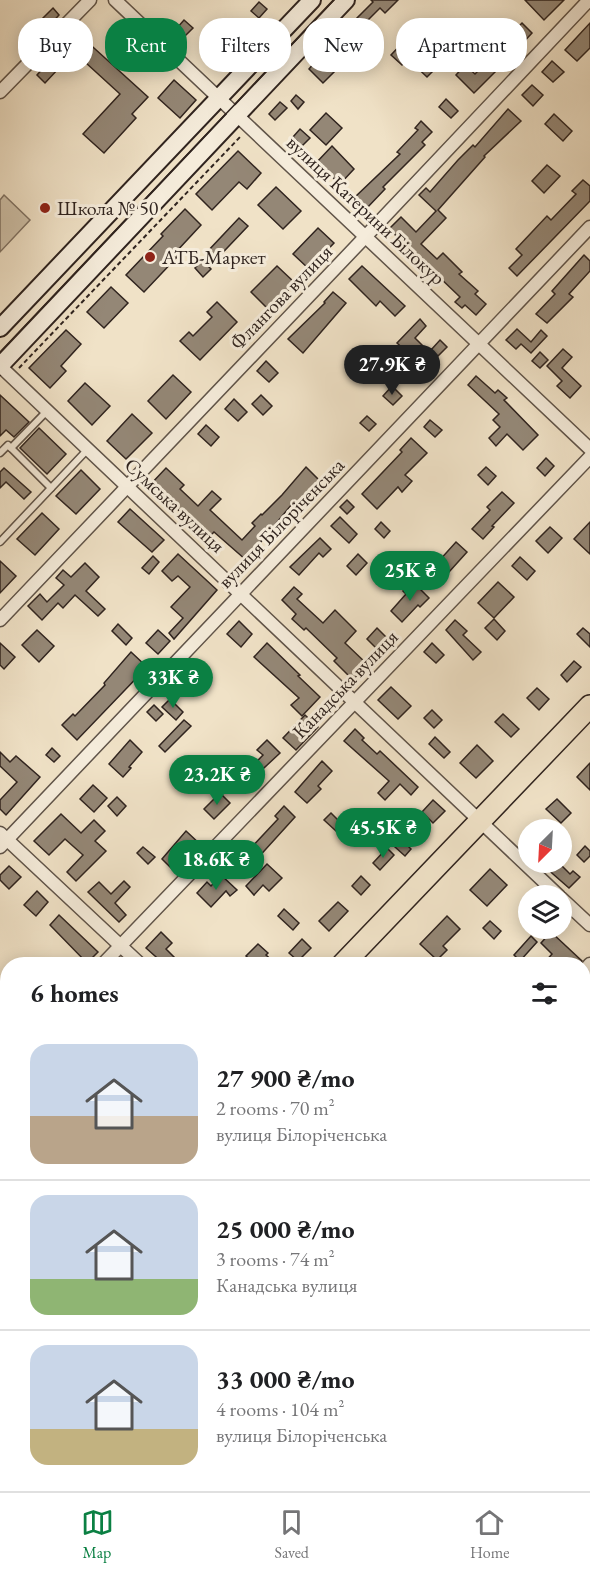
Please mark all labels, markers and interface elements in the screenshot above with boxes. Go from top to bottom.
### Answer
chip: Buy [18,18,93,72]
chip: Rent [105,18,187,72]
chip: Filters [199,18,291,72]
chip: New [303,18,384,72]
chip: Apartment [396,18,527,72]
street label: вулиця Катерини Білокур [281,130,451,290]
place label: Школа № 50 [57,195,159,221]
marker: Школа № 50 [38,201,52,215]
street label: Флангова вулиця [224,239,338,355]
place label: АТБ-Маркет [161,244,266,270]
marker: АТБ-Маркет [143,250,157,264]
pin: 27.9K ₴ [337,345,447,396]
text: 27.9K ₴ [358,351,426,377]
street label: Сумська вулиця [119,452,231,558]
street label: вулиця Білоріченська [212,452,350,594]
pin: 25K ₴ [368,551,452,602]
text: 25K ₴ [384,557,436,583]
street label: Канадська вулиця [287,624,404,744]
pin: 33K ₴ [131,658,215,709]
text: 33K ₴ [147,664,199,690]
pin: 23.2K ₴ [162,755,272,806]
text: 23.2K ₴ [183,761,251,787]
pin: 45.5K ₴ [328,808,438,859]
text: 45.5K ₴ [349,814,417,840]
north arrow [518,819,572,873]
map controls [518,819,572,939]
pin: 18.6K ₴ [161,840,271,891]
text: 18.6K ₴ [182,846,250,872]
button: layers [518,885,572,939]
text: 6 homes [30,976,119,1010]
icon: filters [528,977,561,1010]
text: 27 900 ₴/mo [216,1061,354,1095]
icon: home [78,1068,150,1140]
text: 2 rooms · 70 m² [216,1095,335,1121]
text: вулиця Білоріченська [216,1121,387,1147]
text: 25 000 ₴/mo [216,1212,354,1246]
icon: home [78,1219,150,1291]
text: 3 rooms · 74 m² [216,1246,335,1272]
text: Канадська вулиця [216,1272,357,1298]
text: 33 000 ₴/mo [216,1362,354,1396]
icon: home [78,1369,150,1441]
text: 4 rooms · 104 m² [216,1396,344,1422]
text: вулиця Білоріченська [216,1422,387,1448]
tab: Map [81,1506,114,1563]
tab: Saved [275,1506,309,1563]
tab: Home [470,1506,509,1563]

